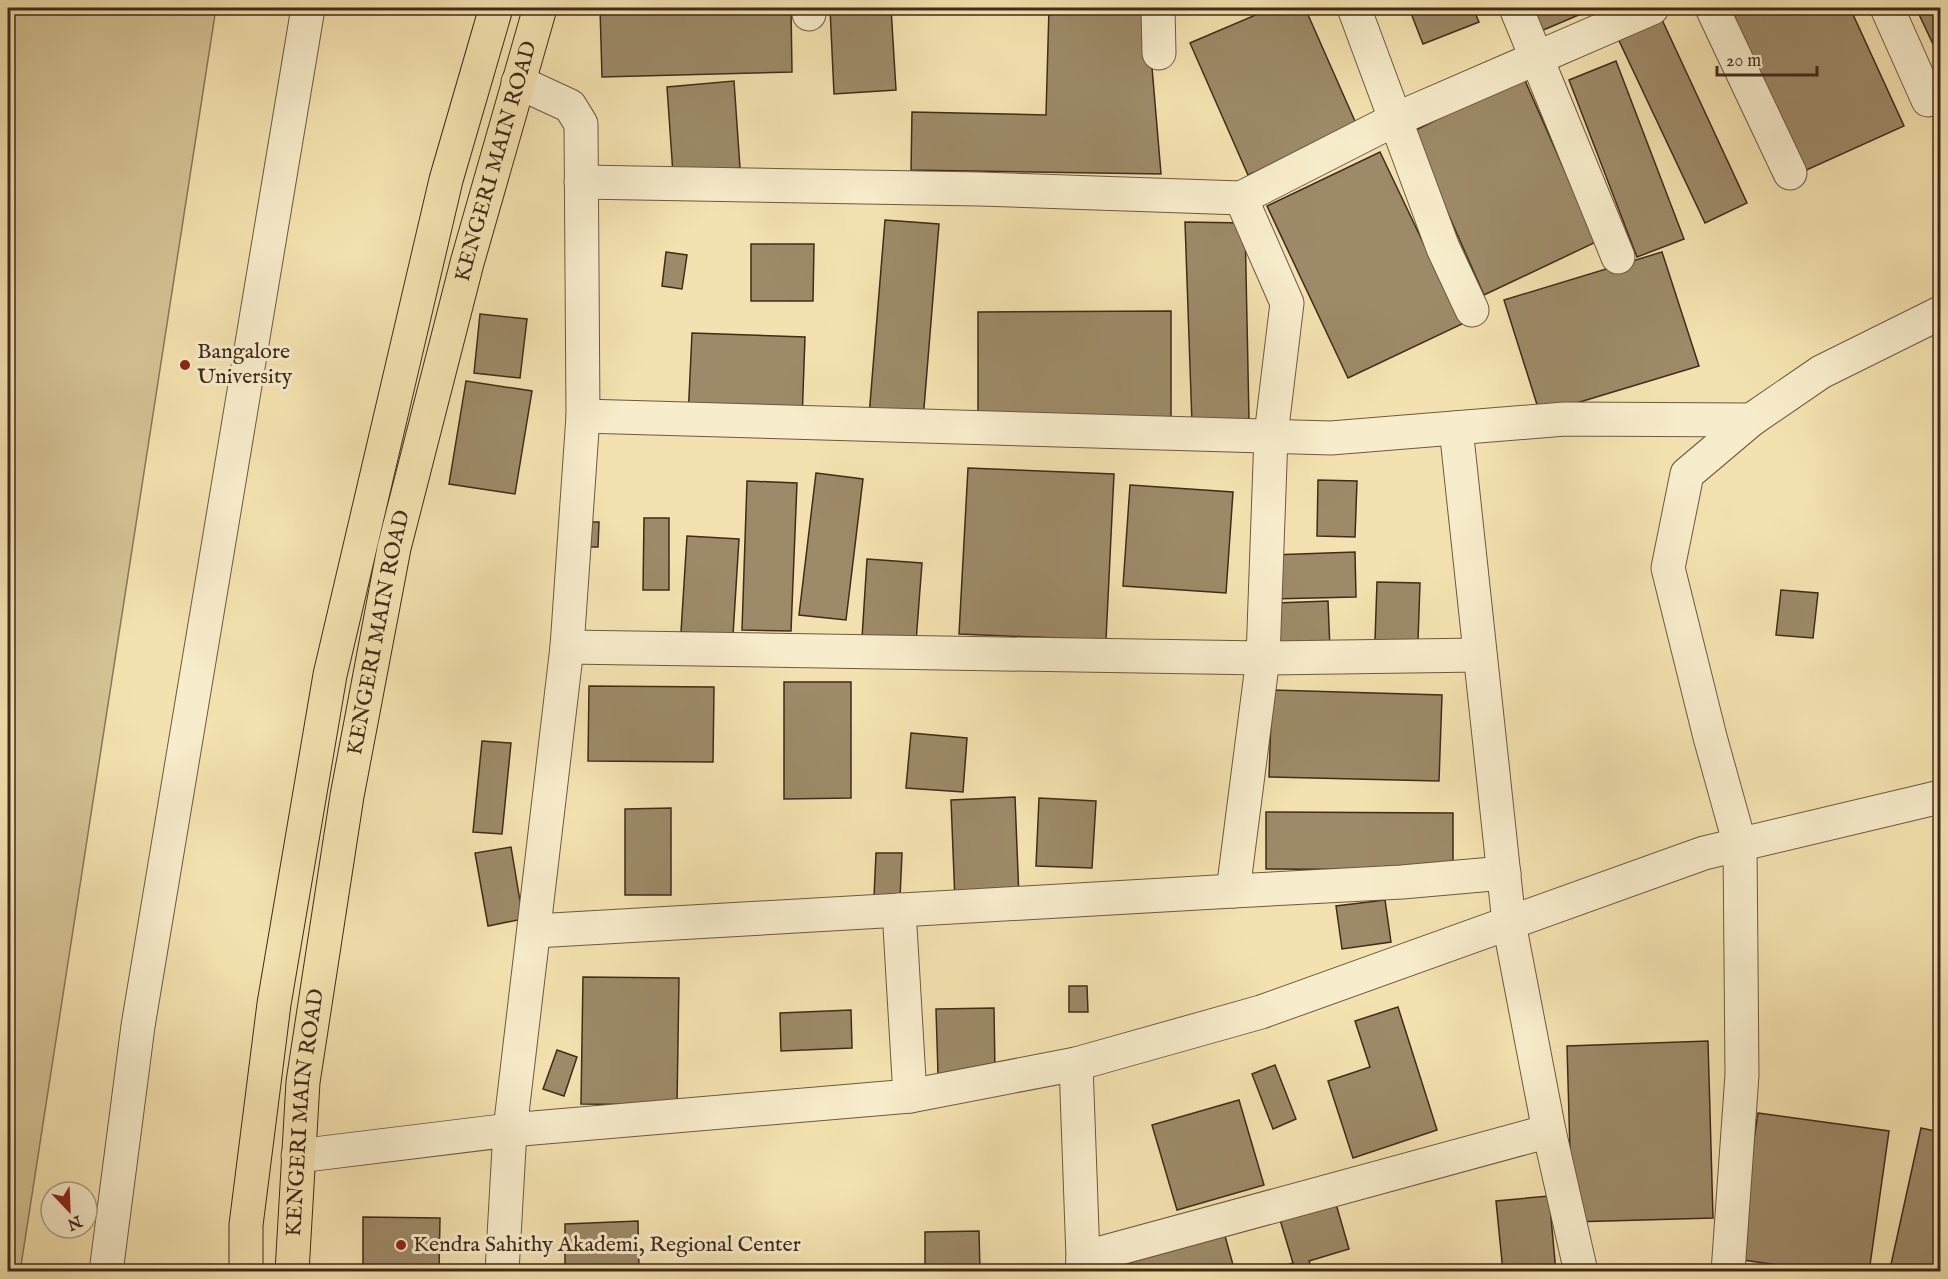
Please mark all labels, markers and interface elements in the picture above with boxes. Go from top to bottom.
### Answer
street label: KENGERI MAIN ROAD [449,38,544,285]
scale bar [1717,39,1818,77]
text: 20 m [1726,50,1761,73]
place label: Bangalore University [197,338,292,391]
marker: Bangalore University [178,358,192,372]
street label: KENGERI MAIN ROAD [341,507,417,758]
street label: KENGERI MAIN ROAD [280,987,331,1237]
north arrow [39,1180,99,1240]
text: N [64,1210,85,1234]
place label: Kendra Sahithy Akademi, Regional Center [413,1231,801,1259]
marker: Kendra Sahithy Akademi, Regional Center [394,1238,408,1252]

